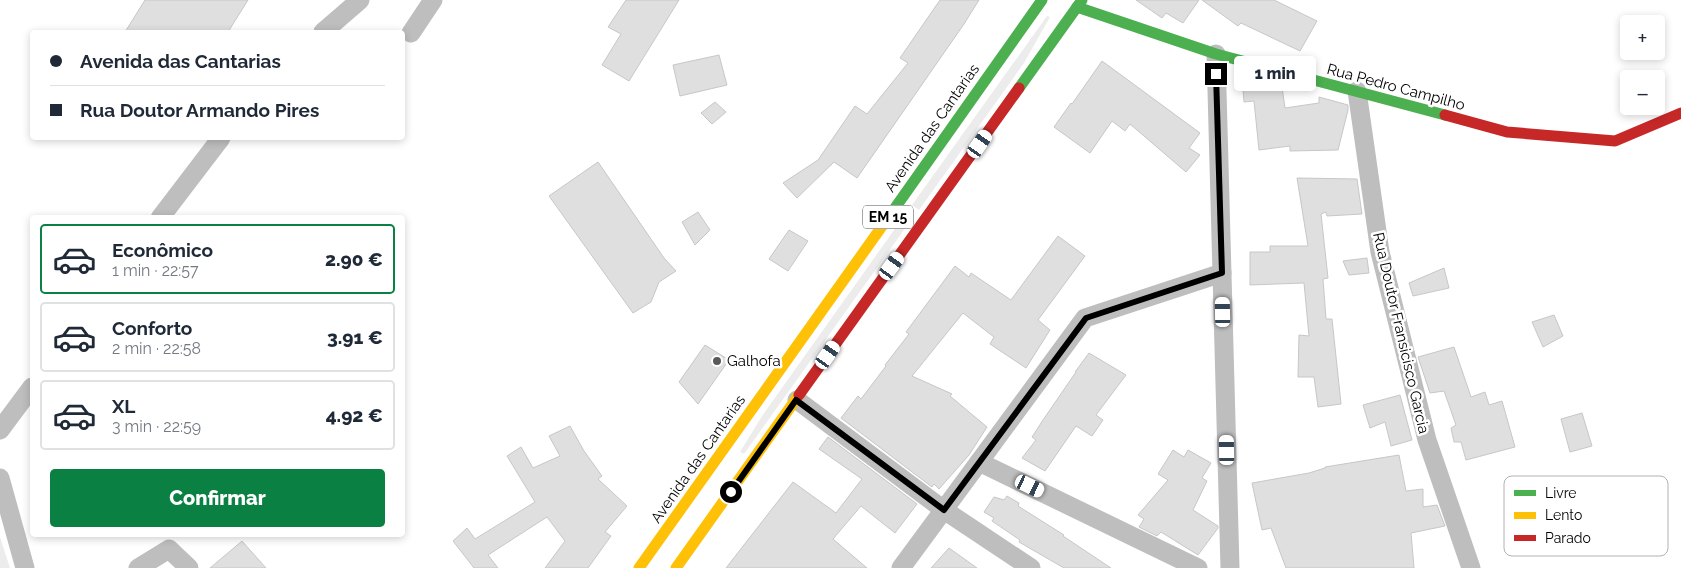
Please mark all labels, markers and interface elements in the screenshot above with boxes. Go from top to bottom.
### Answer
map controls [1620,15,1665,115]
button: + [1620,15,1665,60]
text: Avenida das Cantarias [80,50,281,72]
callout: 1 min [1234,56,1316,92]
street label: Avenida das Cantarias [881,60,983,196]
street label: Rua Pedro Campilho [1325,60,1467,114]
route end [1205,63,1227,85]
text: 1 min [1254,64,1296,83]
button: − [1620,70,1665,115]
text: Rua Doutor Armando Pires [80,99,319,121]
car [965,127,994,161]
road number: EM 15 [863,206,913,228]
street label: Rua Doutor Fransicisco Garcia [1369,231,1433,435]
icon: car [52,237,97,282]
text: Econômico [112,239,213,261]
text: 2.90 € [325,248,383,270]
car [877,249,906,283]
text: 1 min · 22:57 [112,261,199,280]
car [1215,297,1230,327]
icon: car [52,315,97,360]
text: Conforto [112,317,192,339]
text: 3.91 € [327,326,383,348]
car [813,338,842,372]
text: 2 min · 22:58 [112,339,201,358]
place label: Galhofa [727,352,781,370]
marker: Galhofa [711,355,723,367]
street label: Avenida das Cantarias [647,391,749,527]
icon: car [52,393,97,438]
text: XL [112,395,135,417]
text: 4.92 € [326,404,383,426]
text: 3 min · 22:59 [112,417,201,436]
car [1219,435,1234,465]
button: Confirmar [50,469,385,527]
car [1013,473,1046,499]
legend [1504,476,1668,556]
route start [720,481,742,503]
text: Livre [1545,485,1577,501]
text: Lento [1545,507,1582,523]
text: Parado [1545,530,1591,546]

